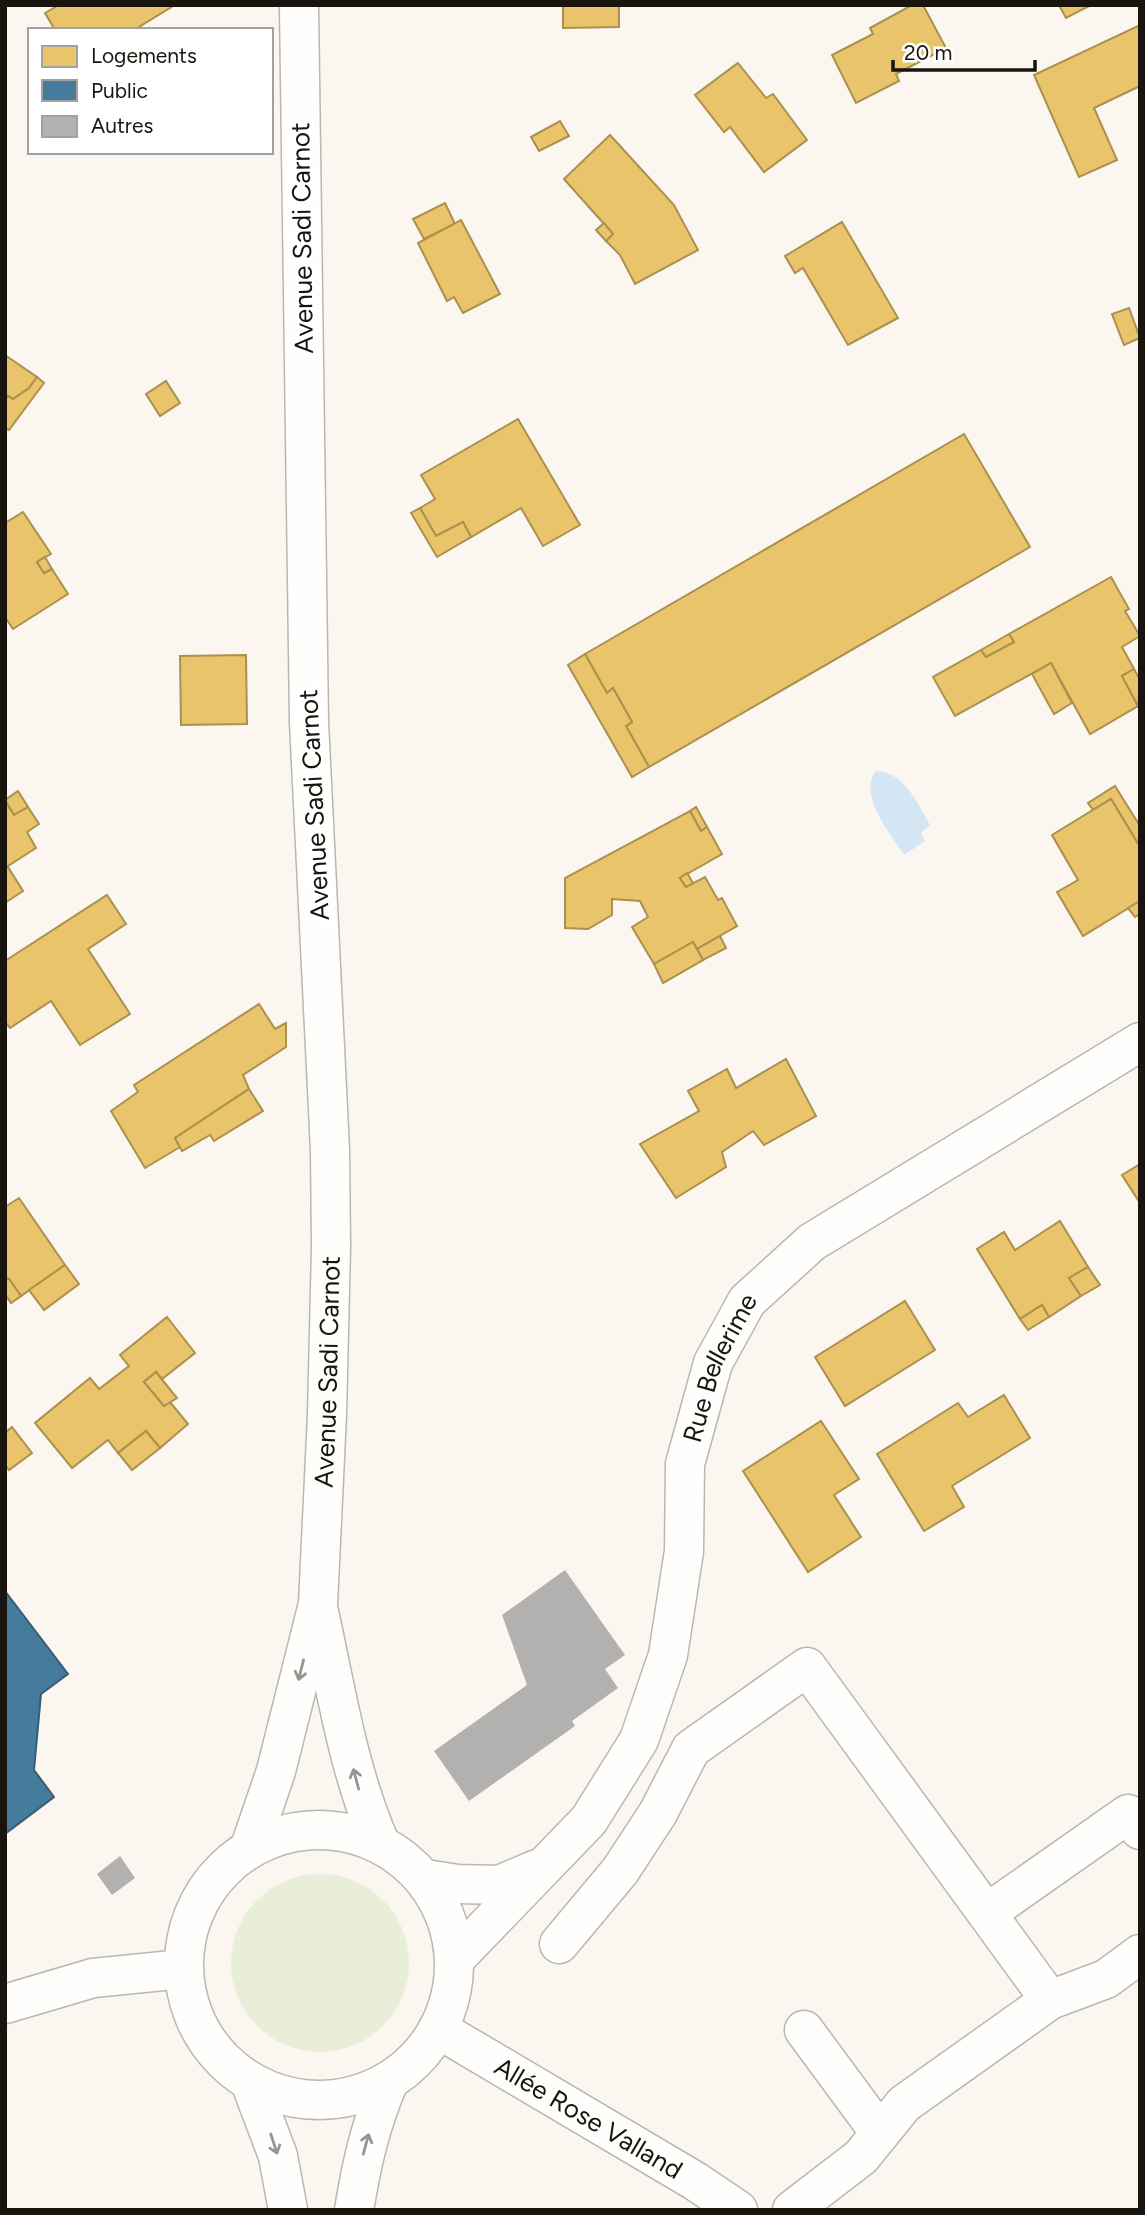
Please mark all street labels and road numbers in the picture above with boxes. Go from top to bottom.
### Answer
street label: Avenue Sadi Carnot [284,122,320,354]
street label: Avenue Sadi Carnot [292,688,336,921]
street label: Avenue Sadi Carnot [308,1255,347,1488]
street label: Rue Bellerime [676,1288,764,1446]
street label: Allée Rose Valland [489,2050,688,2186]

